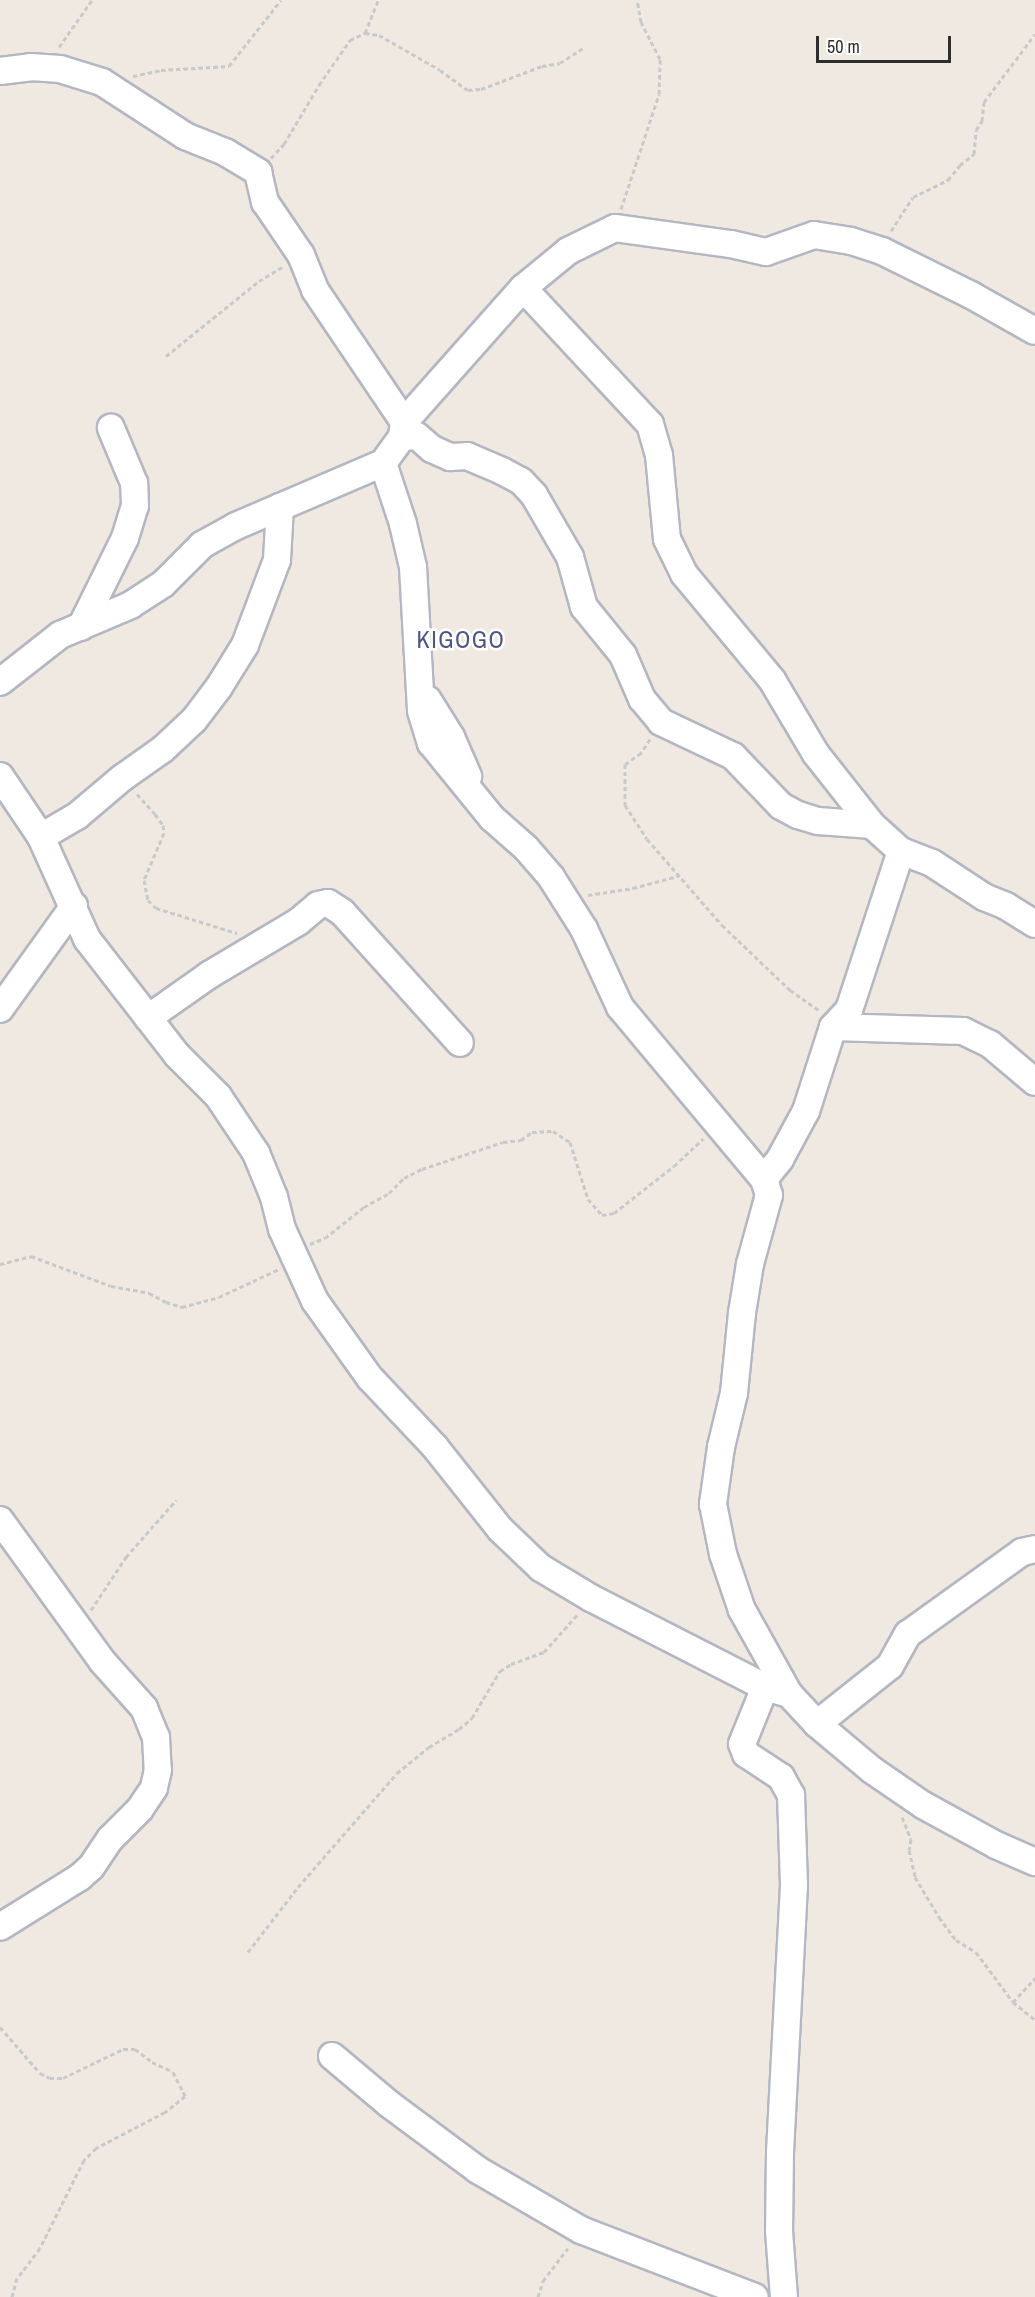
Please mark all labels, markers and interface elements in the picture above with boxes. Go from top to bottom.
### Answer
scale bar [819,24,954,62]
text: 50 m [827,34,860,59]
district label: KIGOGO [417,626,505,654]

